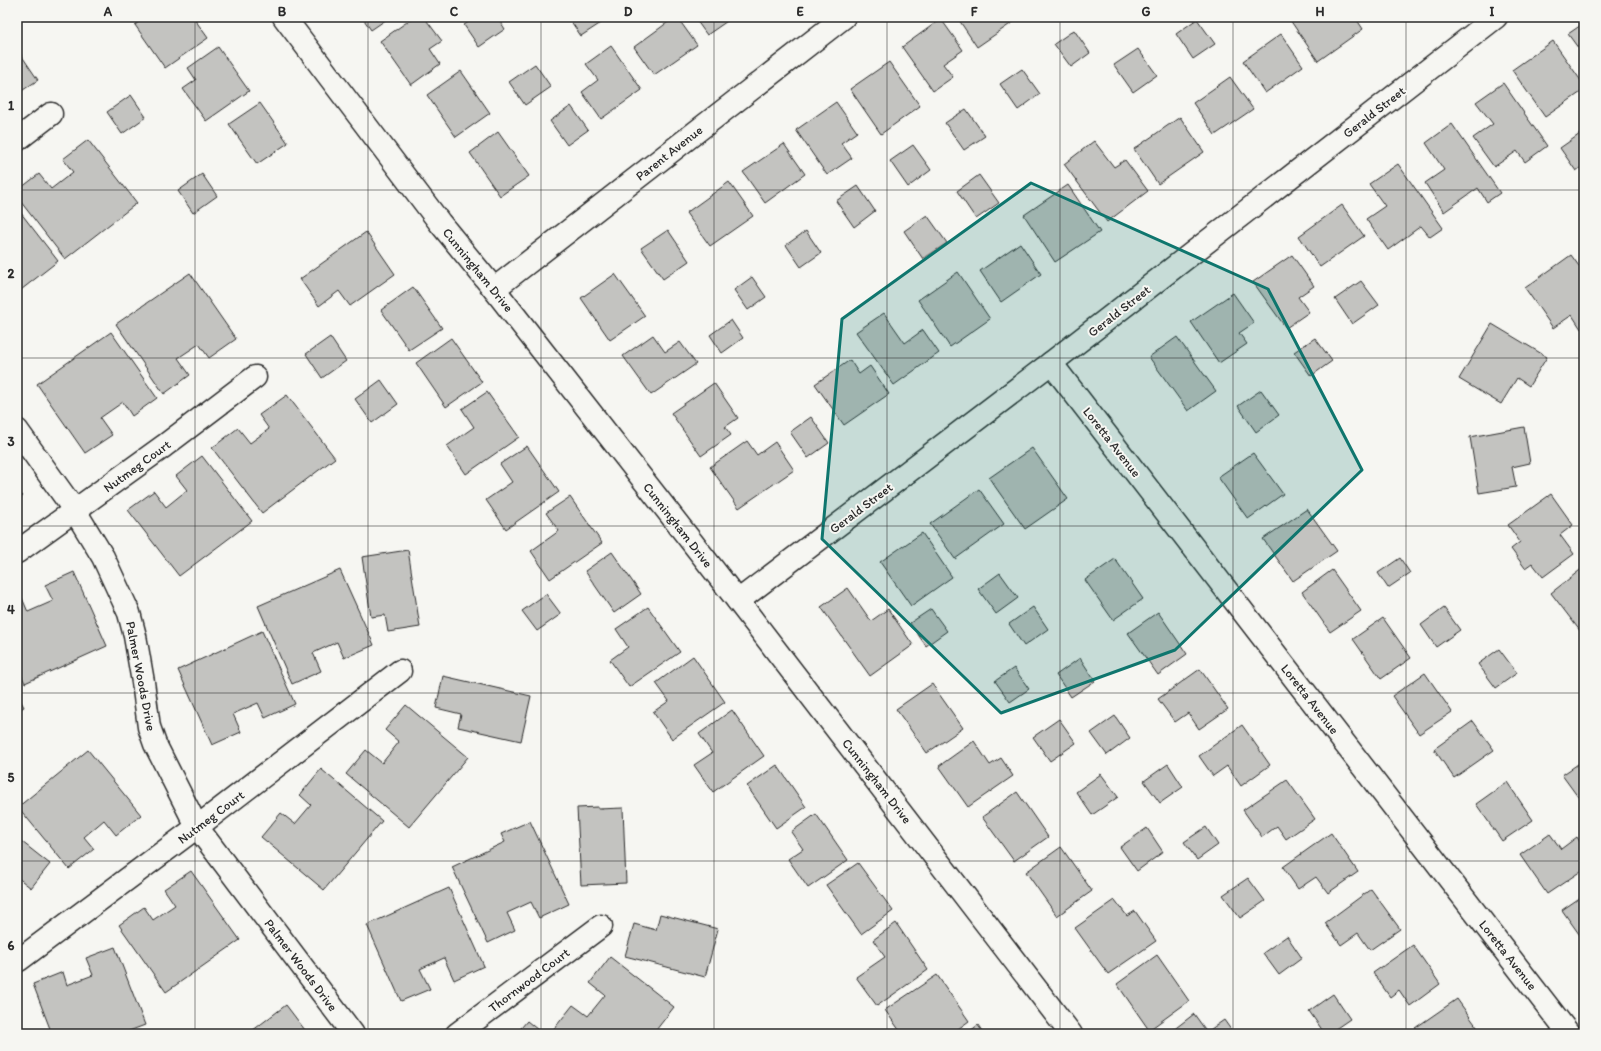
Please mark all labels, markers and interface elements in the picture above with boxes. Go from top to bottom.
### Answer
text: A [103,4,113,19]
text: B [278,4,287,19]
text: C [450,4,459,19]
text: D [624,4,633,19]
text: E [796,4,804,19]
text: F [971,4,978,19]
text: G [1142,4,1151,19]
text: H [1316,4,1325,19]
text: I [1490,4,1495,19]
street label: Gerald Street [1340,83,1408,141]
text: 1 [8,98,14,113]
street label: Parent Avenue [633,122,705,184]
street label: Cunningham Drive [440,225,516,315]
text: 2 [8,266,15,281]
street label: Gerald Street [1085,282,1153,340]
street label: Loretta Avenue [1080,404,1144,480]
text: 3 [7,434,15,449]
street label: Nutmeg Court [101,437,174,495]
street label: Gerald Street [827,479,895,536]
street label: Cunningham Drive [640,480,716,570]
text: 4 [7,602,15,617]
street label: Palmer Woods Drive [123,620,159,732]
street label: Loretta Avenue [1278,661,1342,737]
street label: Cunningham Drive [839,736,915,826]
text: 5 [8,770,15,785]
street label: Nutmeg Court [175,787,247,847]
street label: Palmer Woods Drive [261,916,341,1014]
street label: Loretta Avenue [1476,917,1540,993]
text: 6 [8,938,15,953]
street label: Thornwood Court [486,945,572,1015]

